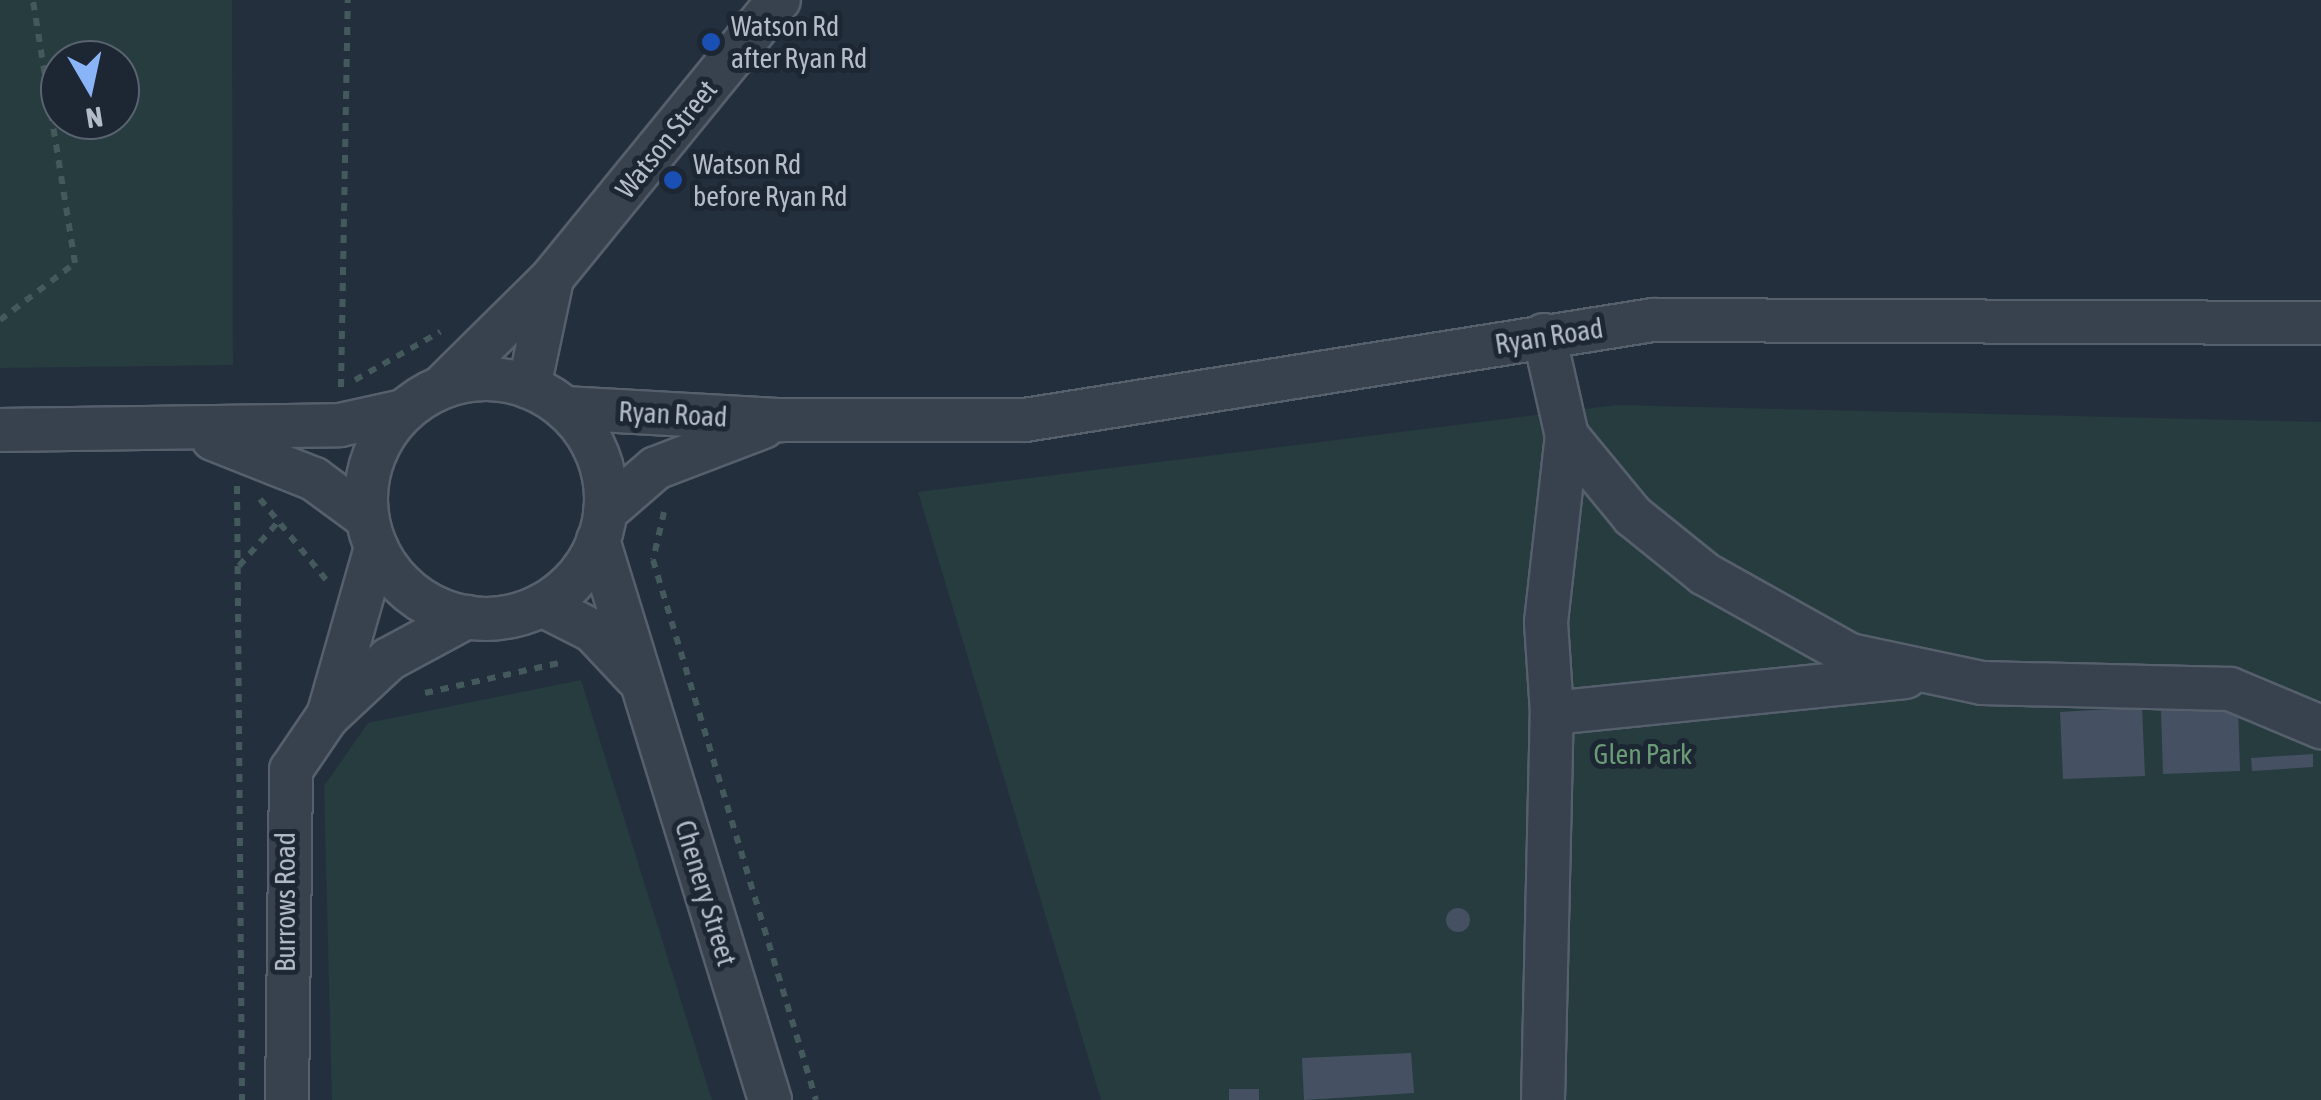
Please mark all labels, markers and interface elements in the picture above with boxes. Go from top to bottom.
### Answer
place label: Watson Rd after Ryan Rd [731,9,867,75]
marker: Watson Rd after Ryan Rd [700,31,722,53]
north arrow [40,40,140,140]
street label: Watson Street [608,73,724,205]
text: N [84,101,105,135]
place label: Watson Rd before Ryan Rd [693,147,848,213]
marker: Watson Rd before Ryan Rd [662,169,684,191]
street label: Ryan Road [1492,311,1606,361]
street label: Ryan Road [618,394,728,434]
park label: Glen Park [1594,737,1692,771]
street label: Chenery Street [668,816,744,970]
street label: Burrows Road [268,832,302,972]

